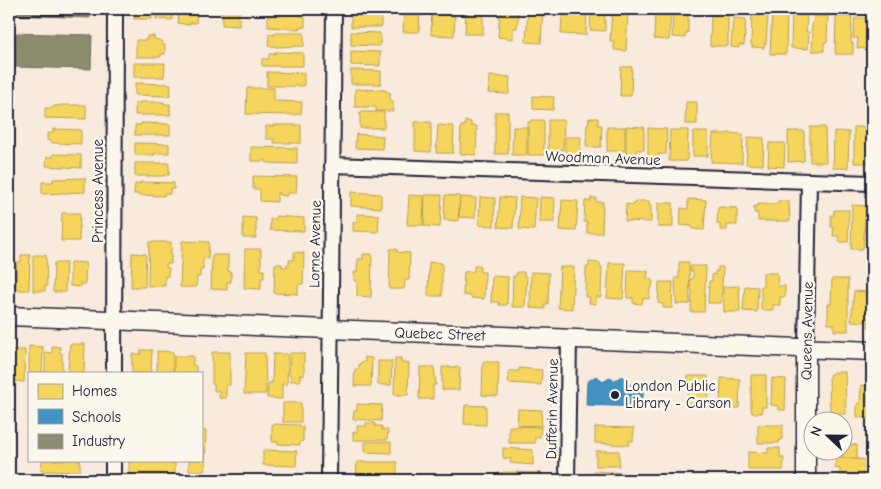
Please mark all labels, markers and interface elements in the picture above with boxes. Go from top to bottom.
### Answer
street label: Princess Avenue [89,139,107,243]
street label: Woodman Avenue [545,147,661,169]
street label: Lorne Avenue [305,200,325,288]
street label: Queens Avenue [797,281,817,380]
street label: Quebec Street [394,323,487,345]
street label: Dufferin Avenue [542,358,562,460]
legend [28,372,202,462]
place label: London Public Library - Carson [625,377,731,412]
text: Homes [72,382,117,400]
marker: London Public Library - Carson [609,389,621,401]
text: Schools [72,408,121,426]
north arrow [804,412,854,462]
text: N [807,424,826,439]
text: Industry [72,432,125,450]

